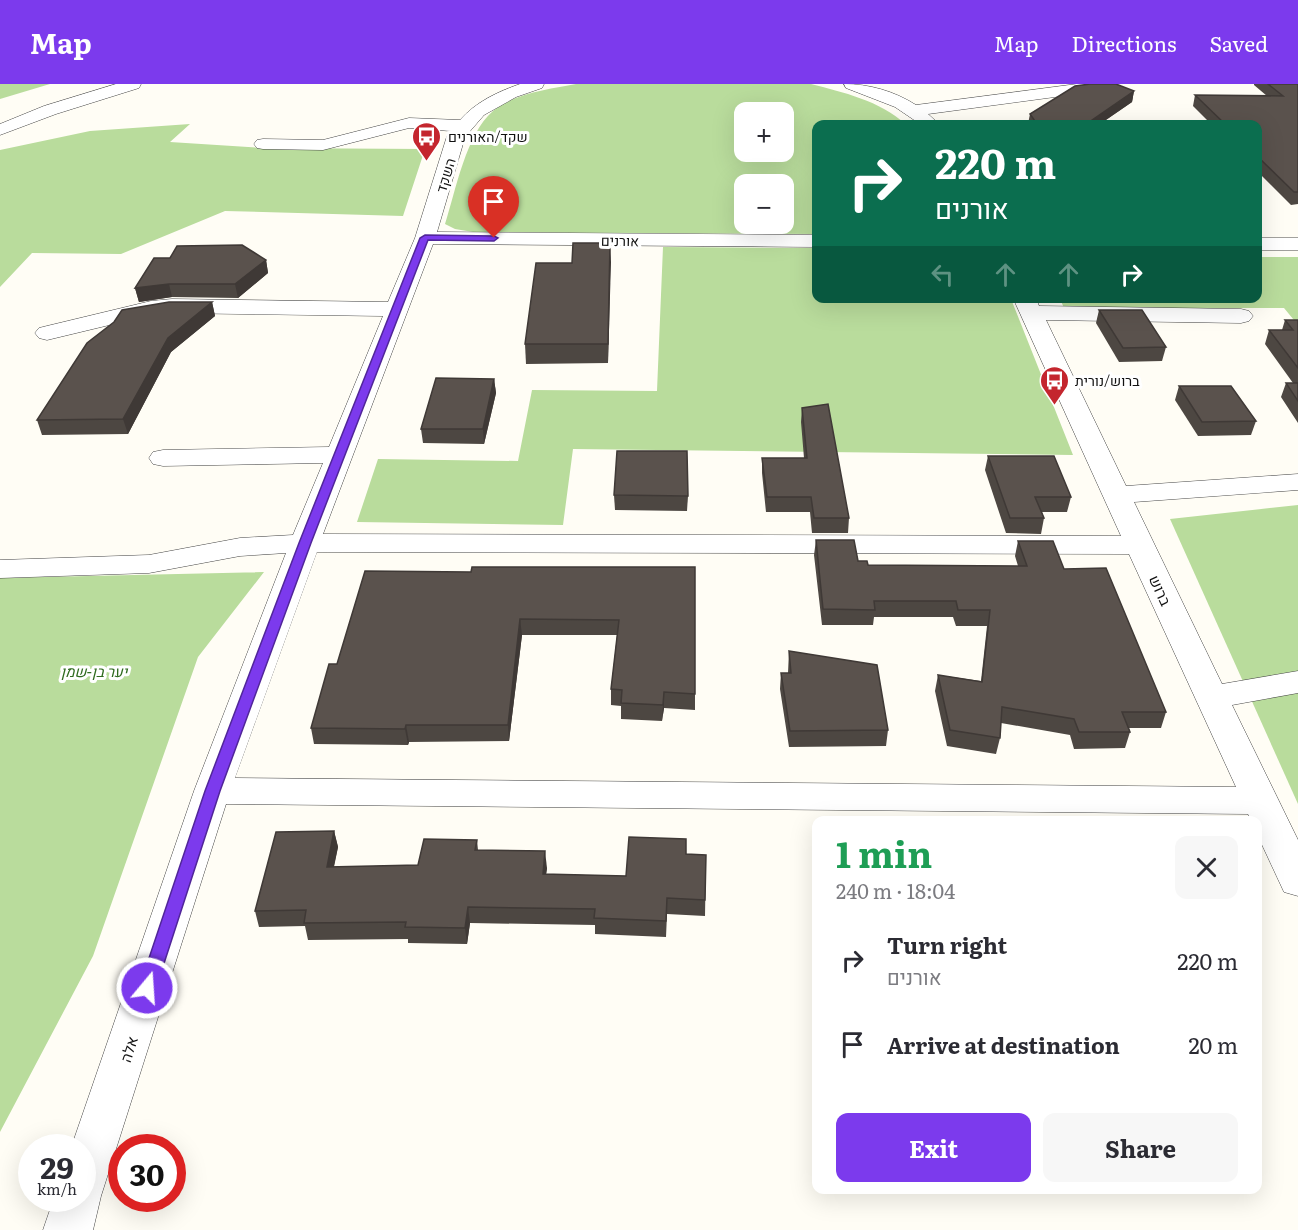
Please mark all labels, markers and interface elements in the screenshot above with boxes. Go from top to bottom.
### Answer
text: Map [30,21,92,63]
text: Map [994,27,1039,58]
text: Directions [1072,27,1177,58]
text: Saved [1210,27,1268,58]
map controls [734,102,794,234]
button: + [734,102,794,162]
bus stop icon: שקד/האורנים [411,120,443,162]
place label: שקד/האורנים [448,126,528,146]
text: 220 m [935,130,1056,192]
icon: right [836,144,914,222]
street label: השקד [430,155,460,195]
button: − [734,174,794,234]
pin [468,176,519,238]
icon: arrive [477,185,510,218]
text: אורנים [935,187,1009,227]
street label: אורנים [601,230,639,250]
icon: left [926,258,959,291]
icon: ahead [989,258,1022,291]
icon: ahead [1052,258,1085,291]
icon: right [1115,258,1148,291]
bus stop icon: ברוש/נורית [1038,364,1070,406]
place label: ברוש/נורית [1075,370,1140,390]
street label: ברוש [1144,571,1178,609]
park label: יער בן-שמן [61,659,129,682]
text: 1 min [836,826,932,879]
button: close [1175,836,1238,899]
text: 240 m · 18:04 [836,875,955,905]
text: Turn right [887,928,1007,961]
icon: right [836,944,869,977]
text: 220 m [1177,944,1238,977]
position arrow [115,956,179,1020]
text: אורנים [887,961,942,991]
icon: arrive [836,1028,869,1061]
text: Arrive at destination [887,1028,1120,1061]
text: 20 m [1188,1028,1238,1061]
street label: אלה [113,1033,143,1065]
button: Exit [836,1113,1031,1182]
button: Share [1043,1113,1238,1182]
speed limit sign: 30 [108,1134,186,1212]
text: 29 [40,1144,74,1188]
text: km/h [37,1177,77,1200]

